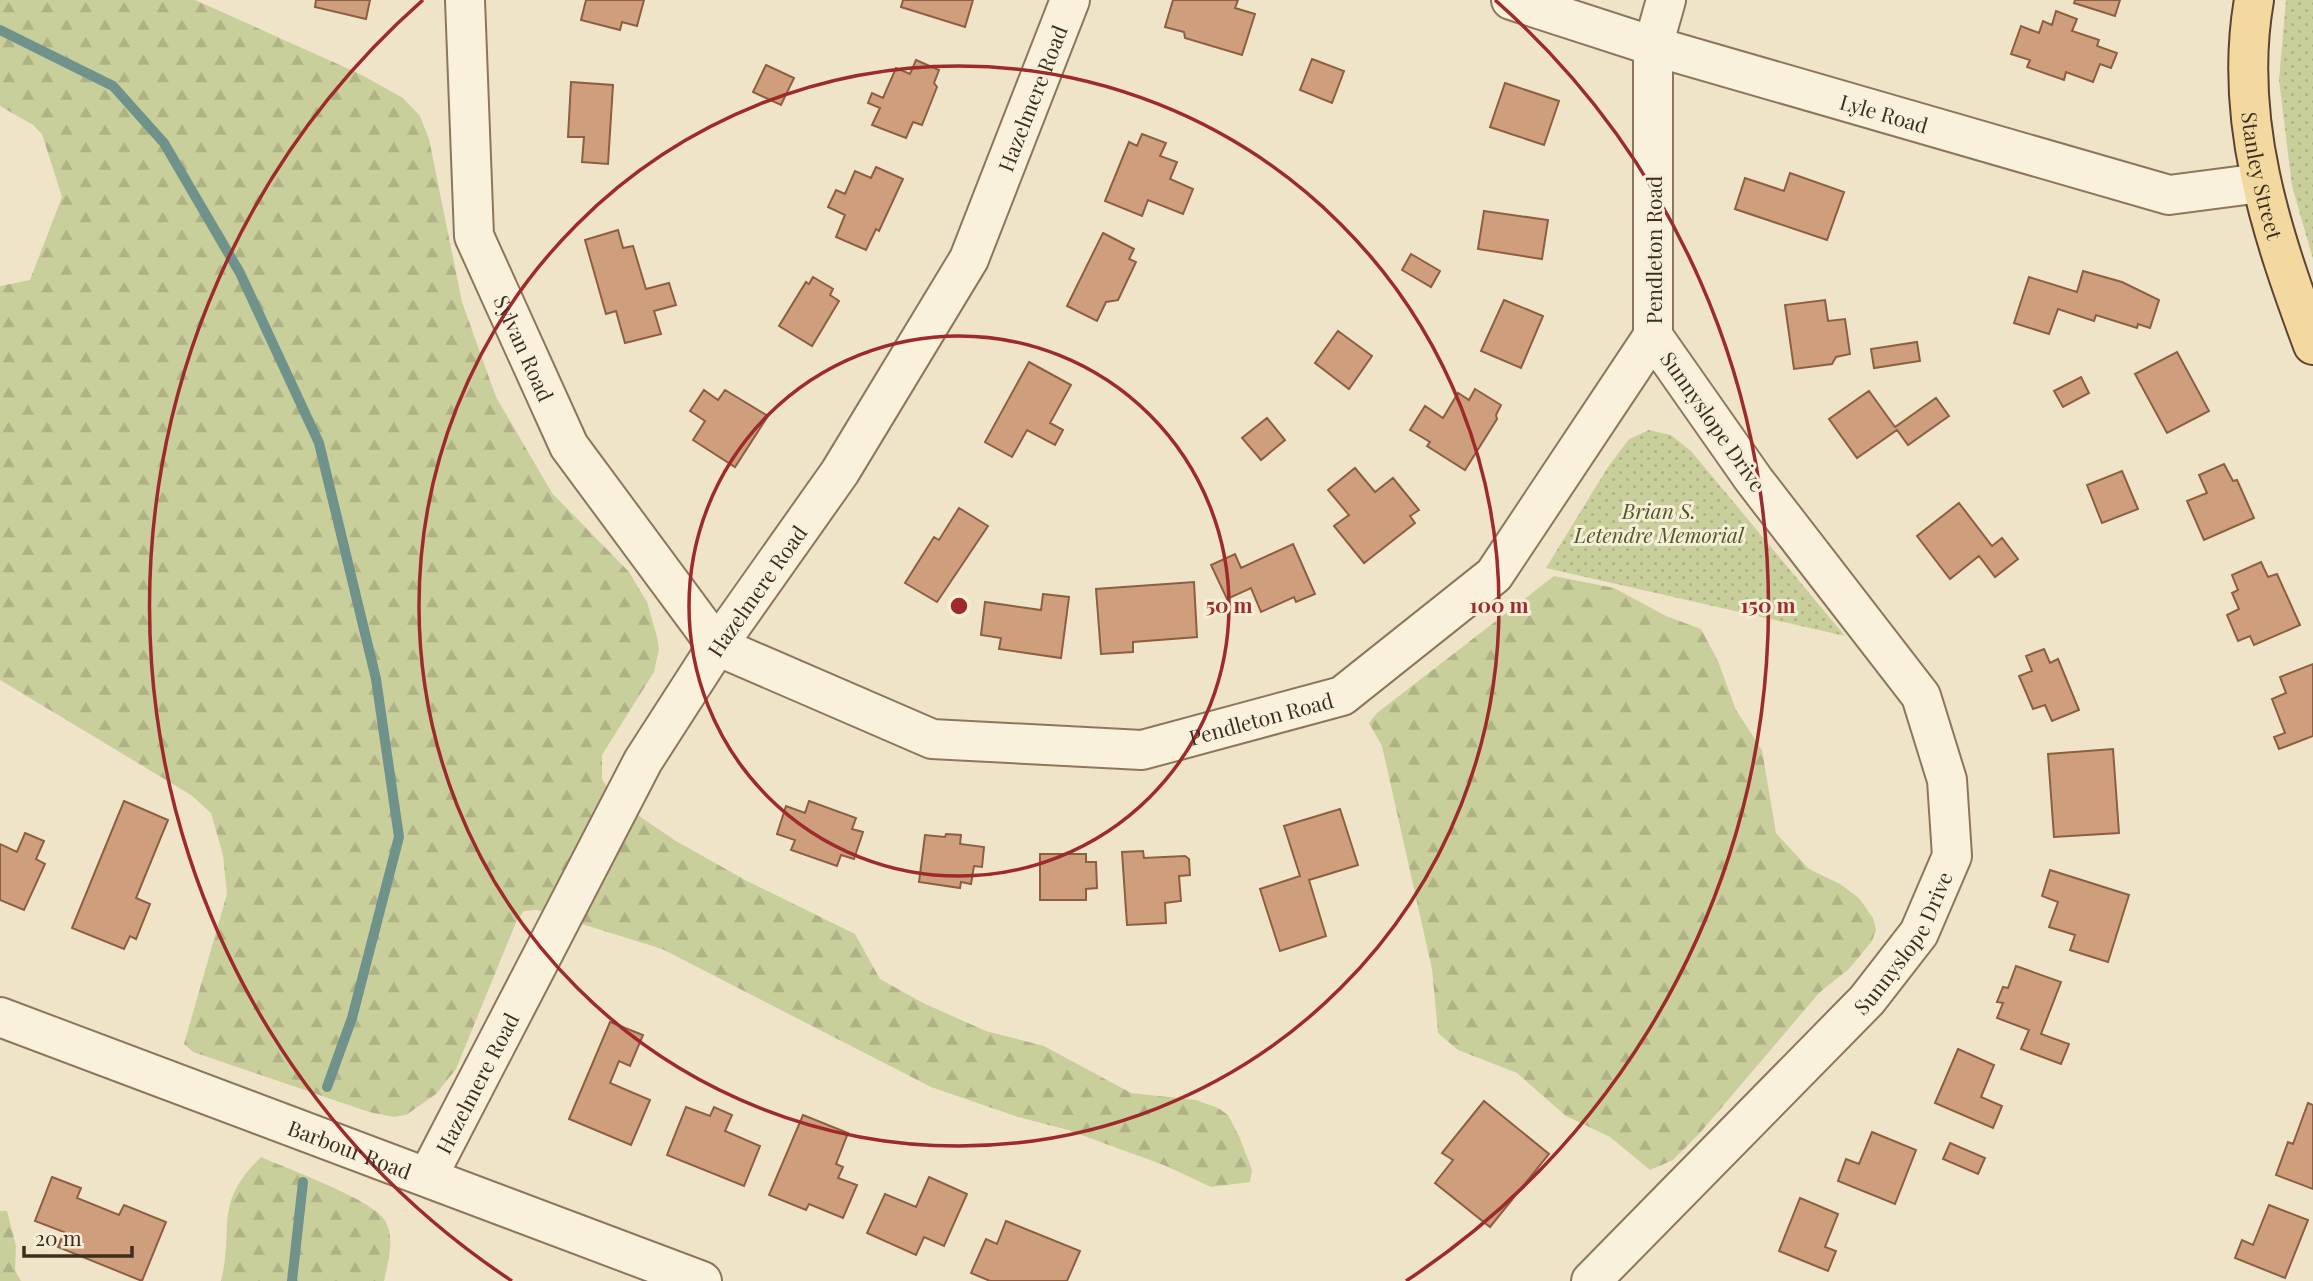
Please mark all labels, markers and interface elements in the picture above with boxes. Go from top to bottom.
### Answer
street label: Hazelmere Road [991,21,1073,175]
street label: Lyle Road [1837,87,1932,139]
street label: Stanley Street [2236,110,2290,243]
street label: Pendleton Road [1639,176,1667,324]
street label: Sylvan Road [488,290,561,405]
street label: Sunnyslope Drive [1655,345,1773,497]
park label: Brian S. Letendre Memorial [1573,496,1745,548]
street label: Hazelmere Road [700,519,812,662]
text: 50 m [1205,590,1253,618]
text: 100 m [1469,590,1529,618]
text: 150 m [1741,590,1795,618]
centre of rings [947,594,971,618]
street label: Pendleton Road [1185,685,1336,751]
street label: Sunnyslope Drive [1847,867,1958,1020]
street label: Hazelmere Road [428,1008,524,1158]
street label: Barbour Road [284,1113,416,1185]
scale bar [24,1214,133,1258]
text: 20 m [35,1223,82,1251]

